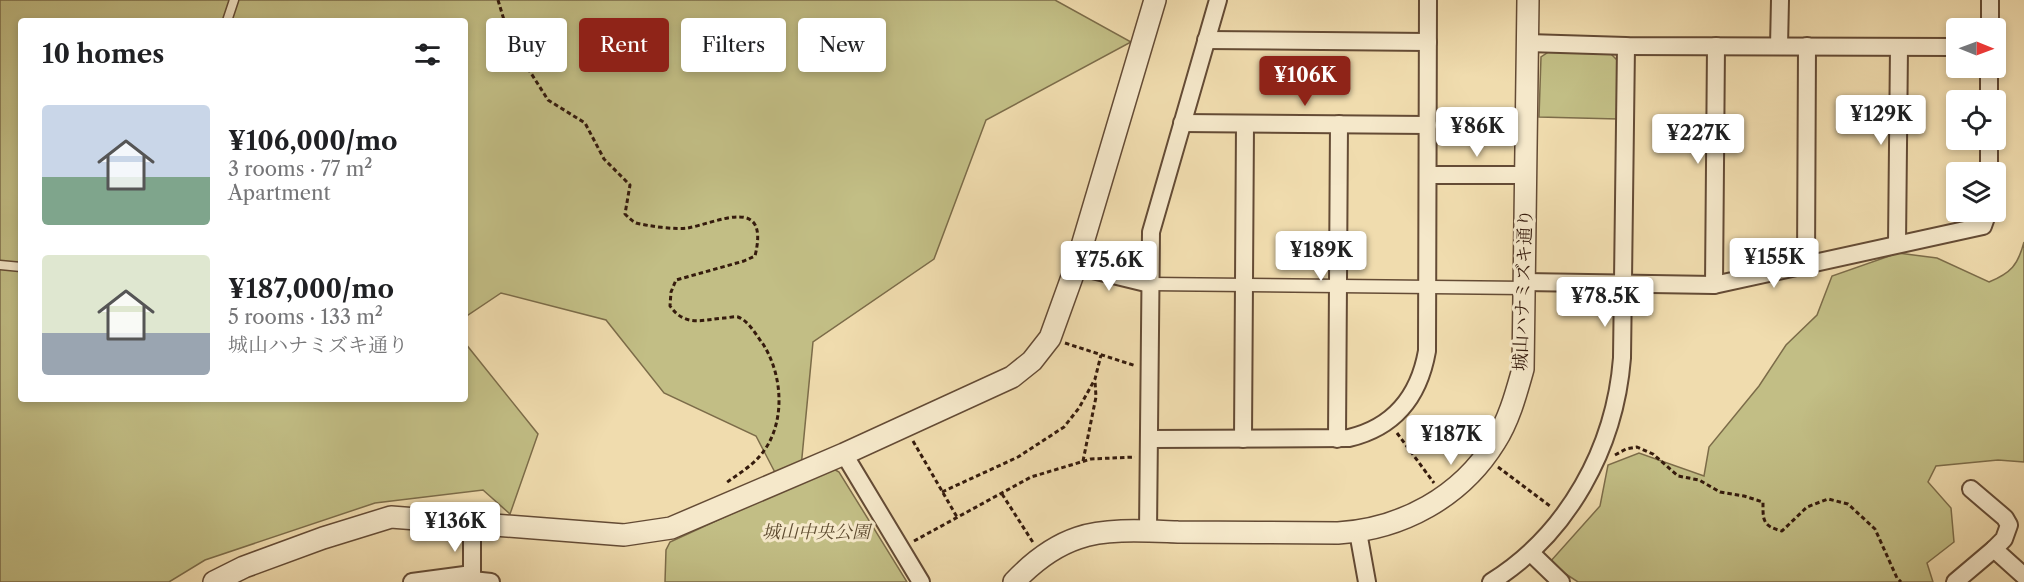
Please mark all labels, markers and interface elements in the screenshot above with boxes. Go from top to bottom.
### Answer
chip: Buy [486,18,567,72]
chip: Rent [579,18,669,72]
chip: Filters [681,18,786,72]
chip: New [798,18,886,72]
north arrow [1946,18,2006,78]
map controls [1946,18,2006,222]
text: 10 homes [42,38,164,70]
icon: filters [411,38,444,71]
pin: ¥106K [1263,56,1347,107]
text: ¥106K [1273,63,1337,87]
button: locate [1946,90,2006,150]
pin: ¥129K [1839,95,1923,146]
text: ¥129K [1850,102,1912,126]
pin: ¥86K [1441,107,1513,158]
text: ¥86K [1450,114,1504,138]
pin: ¥227K [1656,114,1740,165]
text: ¥227K [1666,121,1730,145]
text: ¥106,000/mo [228,125,398,157]
icon: home [90,129,162,201]
text: 3 rooms · 77 m² [228,157,372,181]
button: layers [1946,162,2006,222]
text: Apartment [228,181,331,205]
street label: 城山ハナミズキ通り [1509,209,1537,371]
pin: ¥189K [1279,231,1363,282]
text: ¥189K [1290,238,1352,262]
pin: ¥155K [1732,238,1816,289]
pin: ¥75.6K [1060,241,1158,292]
text: ¥155K [1744,245,1804,269]
text: ¥75.6K [1075,248,1143,272]
text: ¥187,000/mo [228,273,394,305]
pin: ¥78.5K [1556,277,1654,328]
icon: home [90,279,162,351]
text: ¥78.5K [1571,284,1640,308]
text: 5 rooms · 133 m² [228,305,383,329]
text: 城山ハナミズキ通り [228,333,408,357]
pin: ¥187K [1409,415,1493,466]
text: ¥187K [1420,422,1482,446]
pin: ¥136K [413,502,497,553]
text: ¥136K [424,509,486,533]
park label: 城山中央公園 [762,521,873,543]

